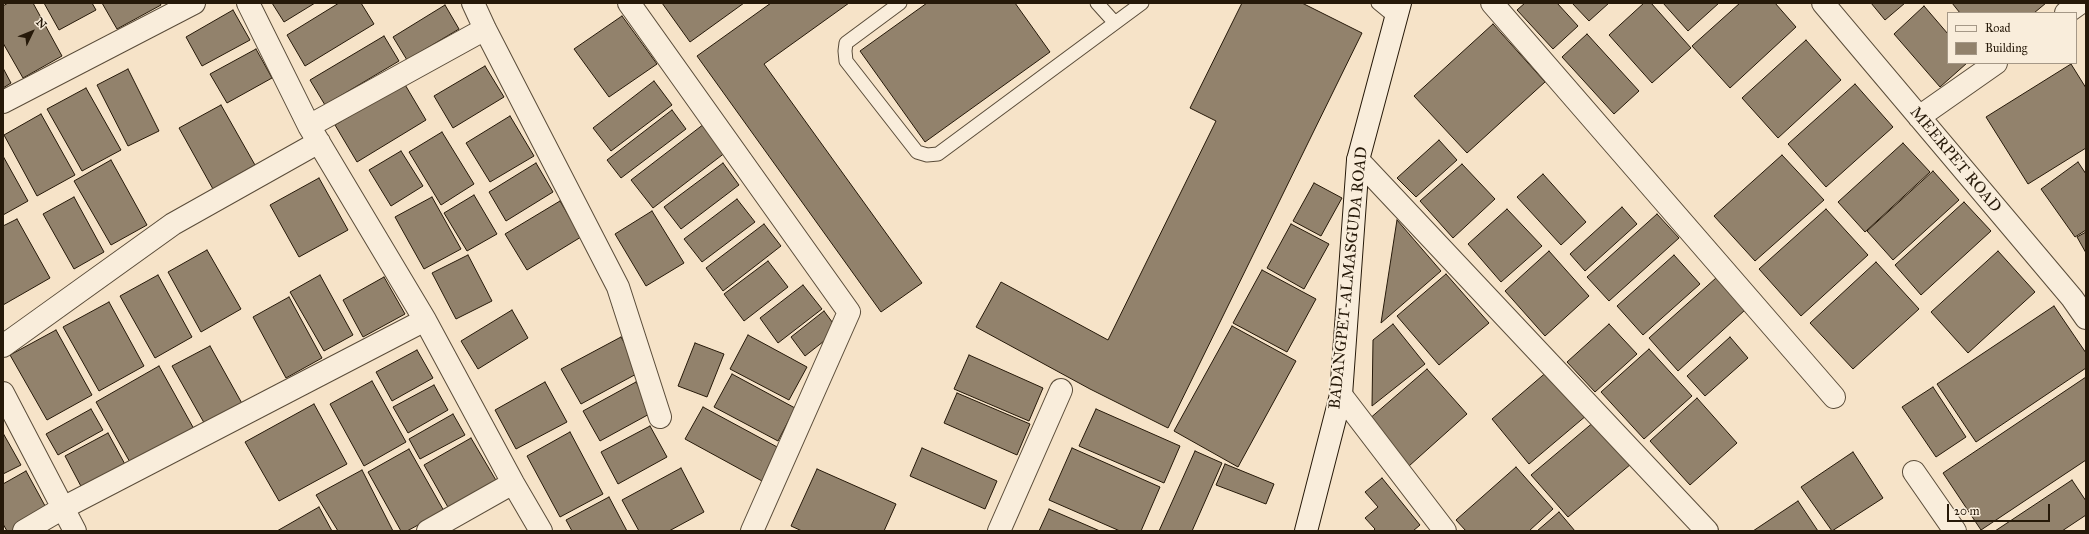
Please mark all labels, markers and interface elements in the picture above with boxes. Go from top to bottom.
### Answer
north arrow [12,12,52,52]
legend [1947,12,2077,64]
text: N [33,16,49,31]
text: Road [1985,21,2011,35]
text: Building [1985,41,2027,55]
street label: MEERPET ROAD [1905,103,2005,217]
street label: BADANGPET-ALMASGUDA ROAD [1326,146,1372,410]
scale bar [1949,496,2052,522]
text: 20 m [1954,504,1980,518]

